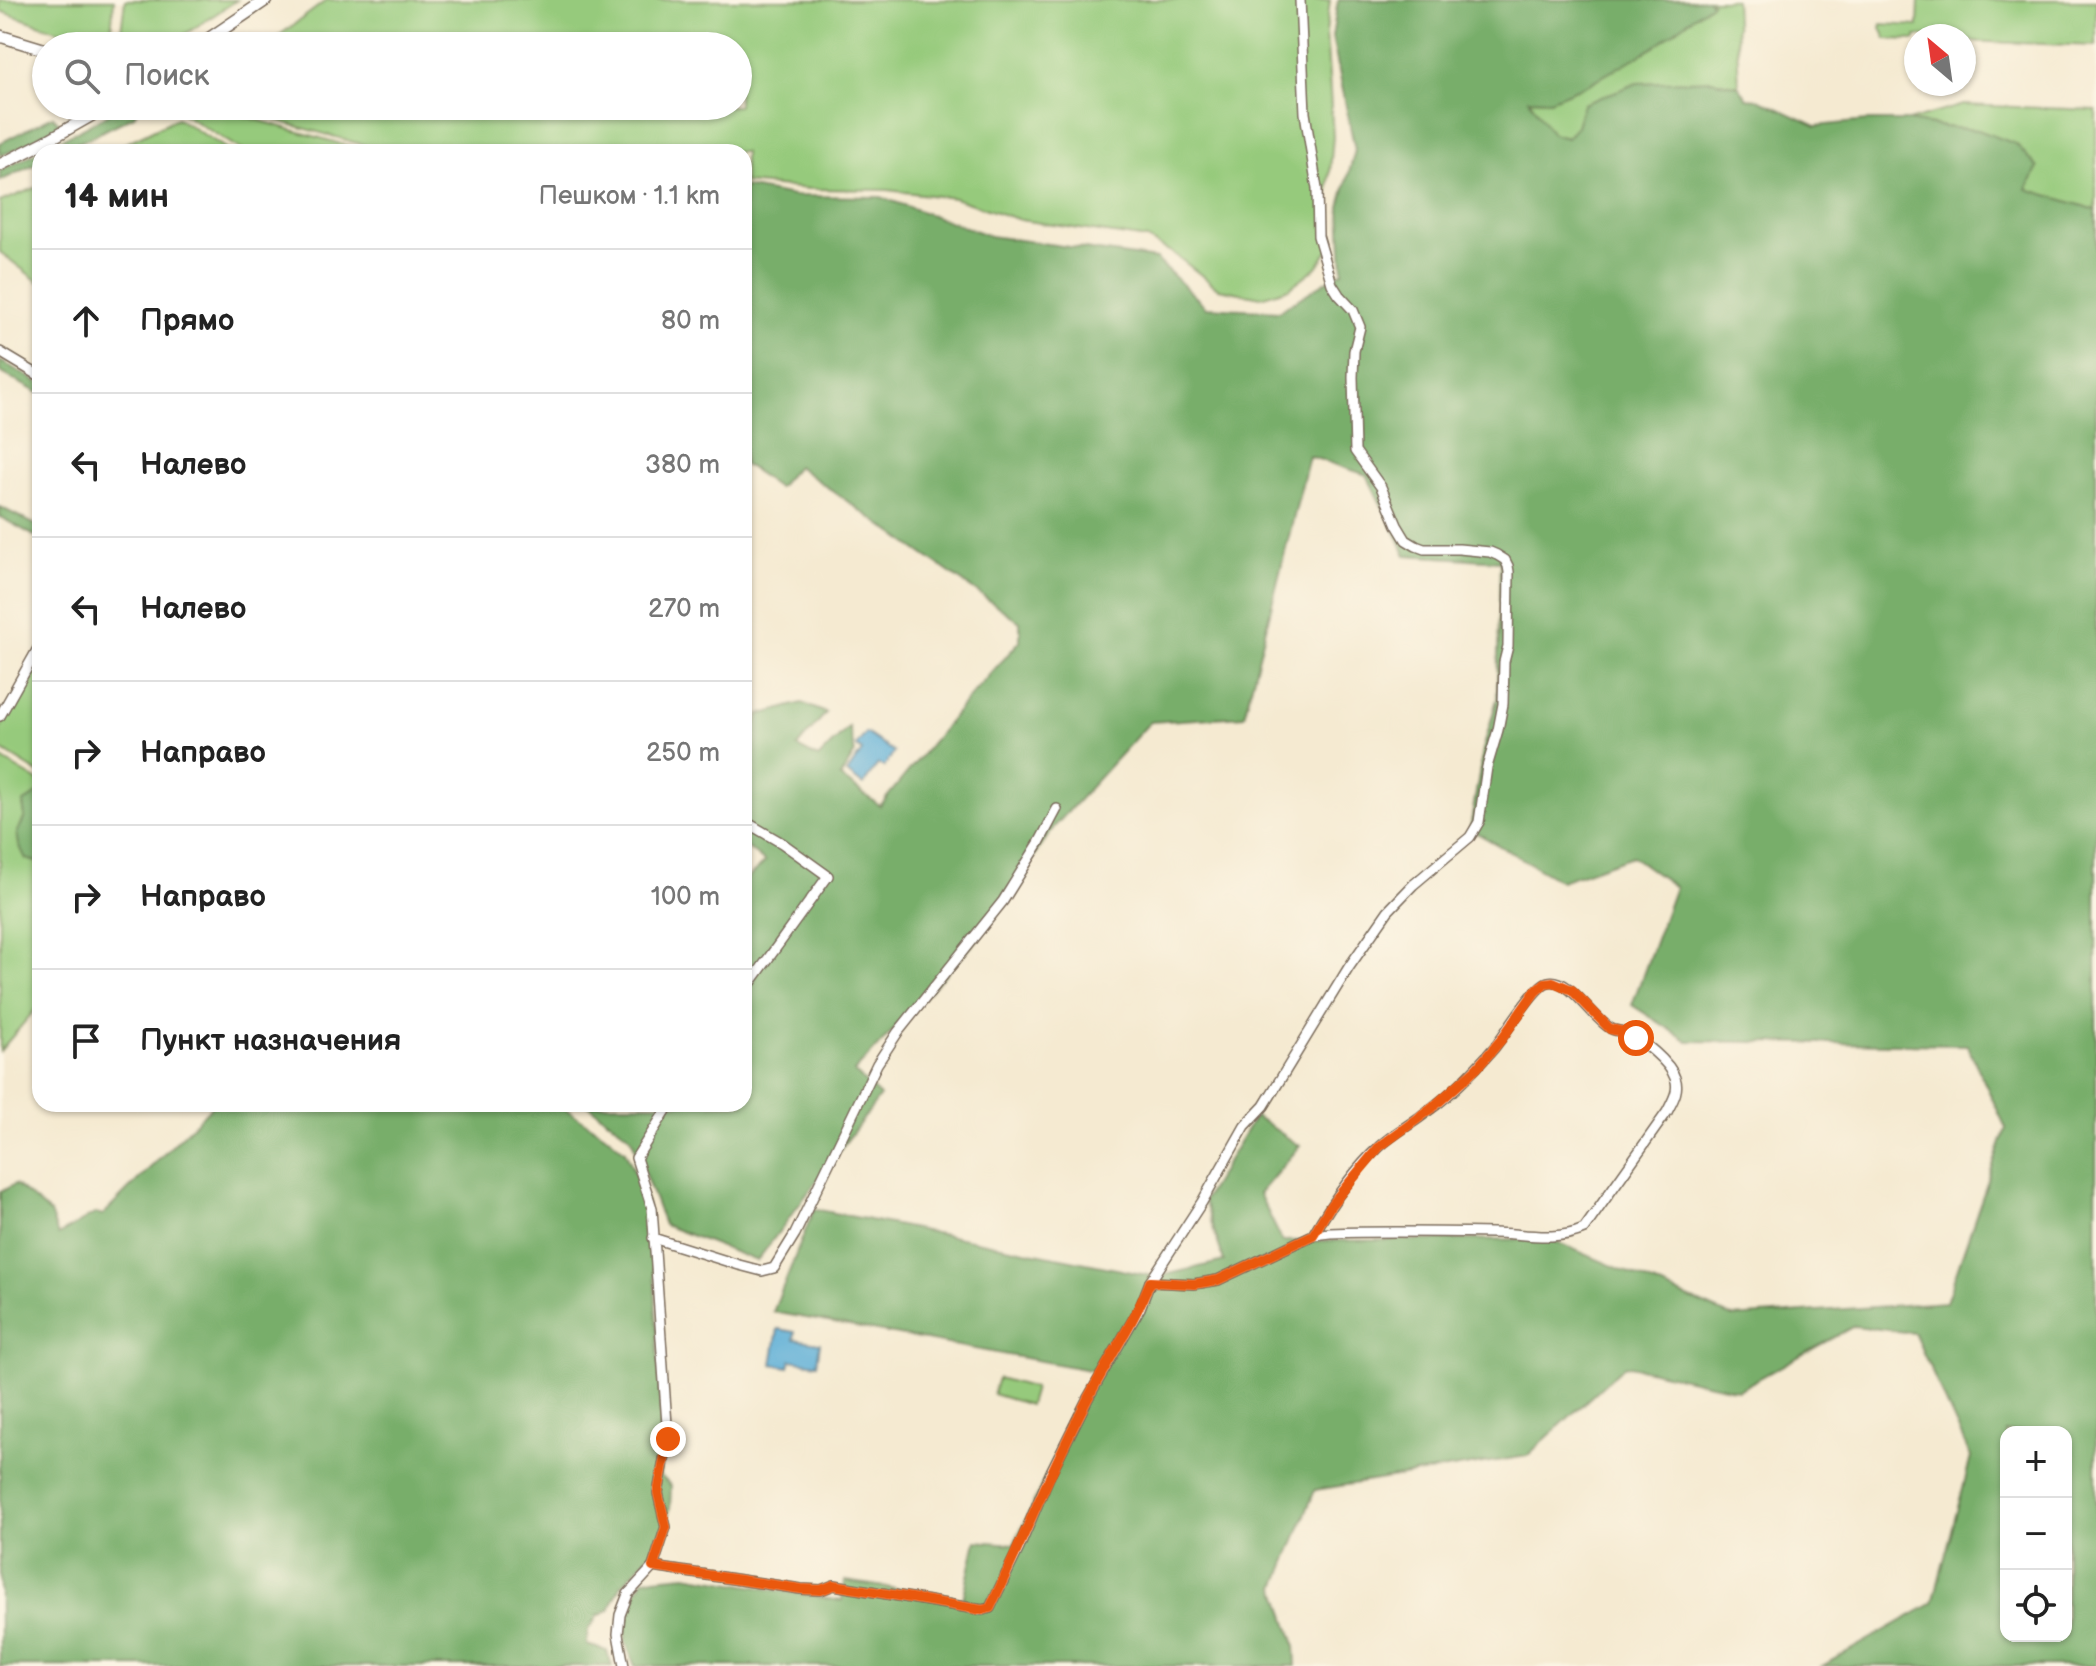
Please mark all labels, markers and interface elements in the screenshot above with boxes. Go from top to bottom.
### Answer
north arrow [1904,24,1976,96]
search box [32,32,752,120]
icon: search [60,54,104,98]
text: Поиск [124,58,210,94]
text: 14 мин [64,176,169,217]
text: Пешком · 1.1 km [538,181,720,212]
icon: ahead [64,299,108,343]
text: Прямо [140,303,234,339]
text: 80 m [661,306,720,337]
icon: left [64,443,108,487]
text: Налево [140,447,246,483]
text: 380 m [645,450,720,481]
icon: left [64,587,108,631]
text: Налево [140,591,246,627]
text: 270 m [648,594,720,625]
icon: right [64,731,108,775]
text: Направо [140,735,266,771]
text: 250 m [646,738,720,769]
icon: right [64,875,108,919]
text: Направо [140,879,266,915]
text: 100 m [651,882,720,913]
icon: arrive [64,1019,108,1063]
route start [1618,1020,1654,1056]
text: Пункт назначения [140,1023,401,1059]
route end [650,1421,686,1457]
map controls [2000,1426,2072,1642]
button: + [2000,1426,2072,1498]
button: − [2000,1498,2072,1570]
button: locate [2000,1570,2072,1642]

